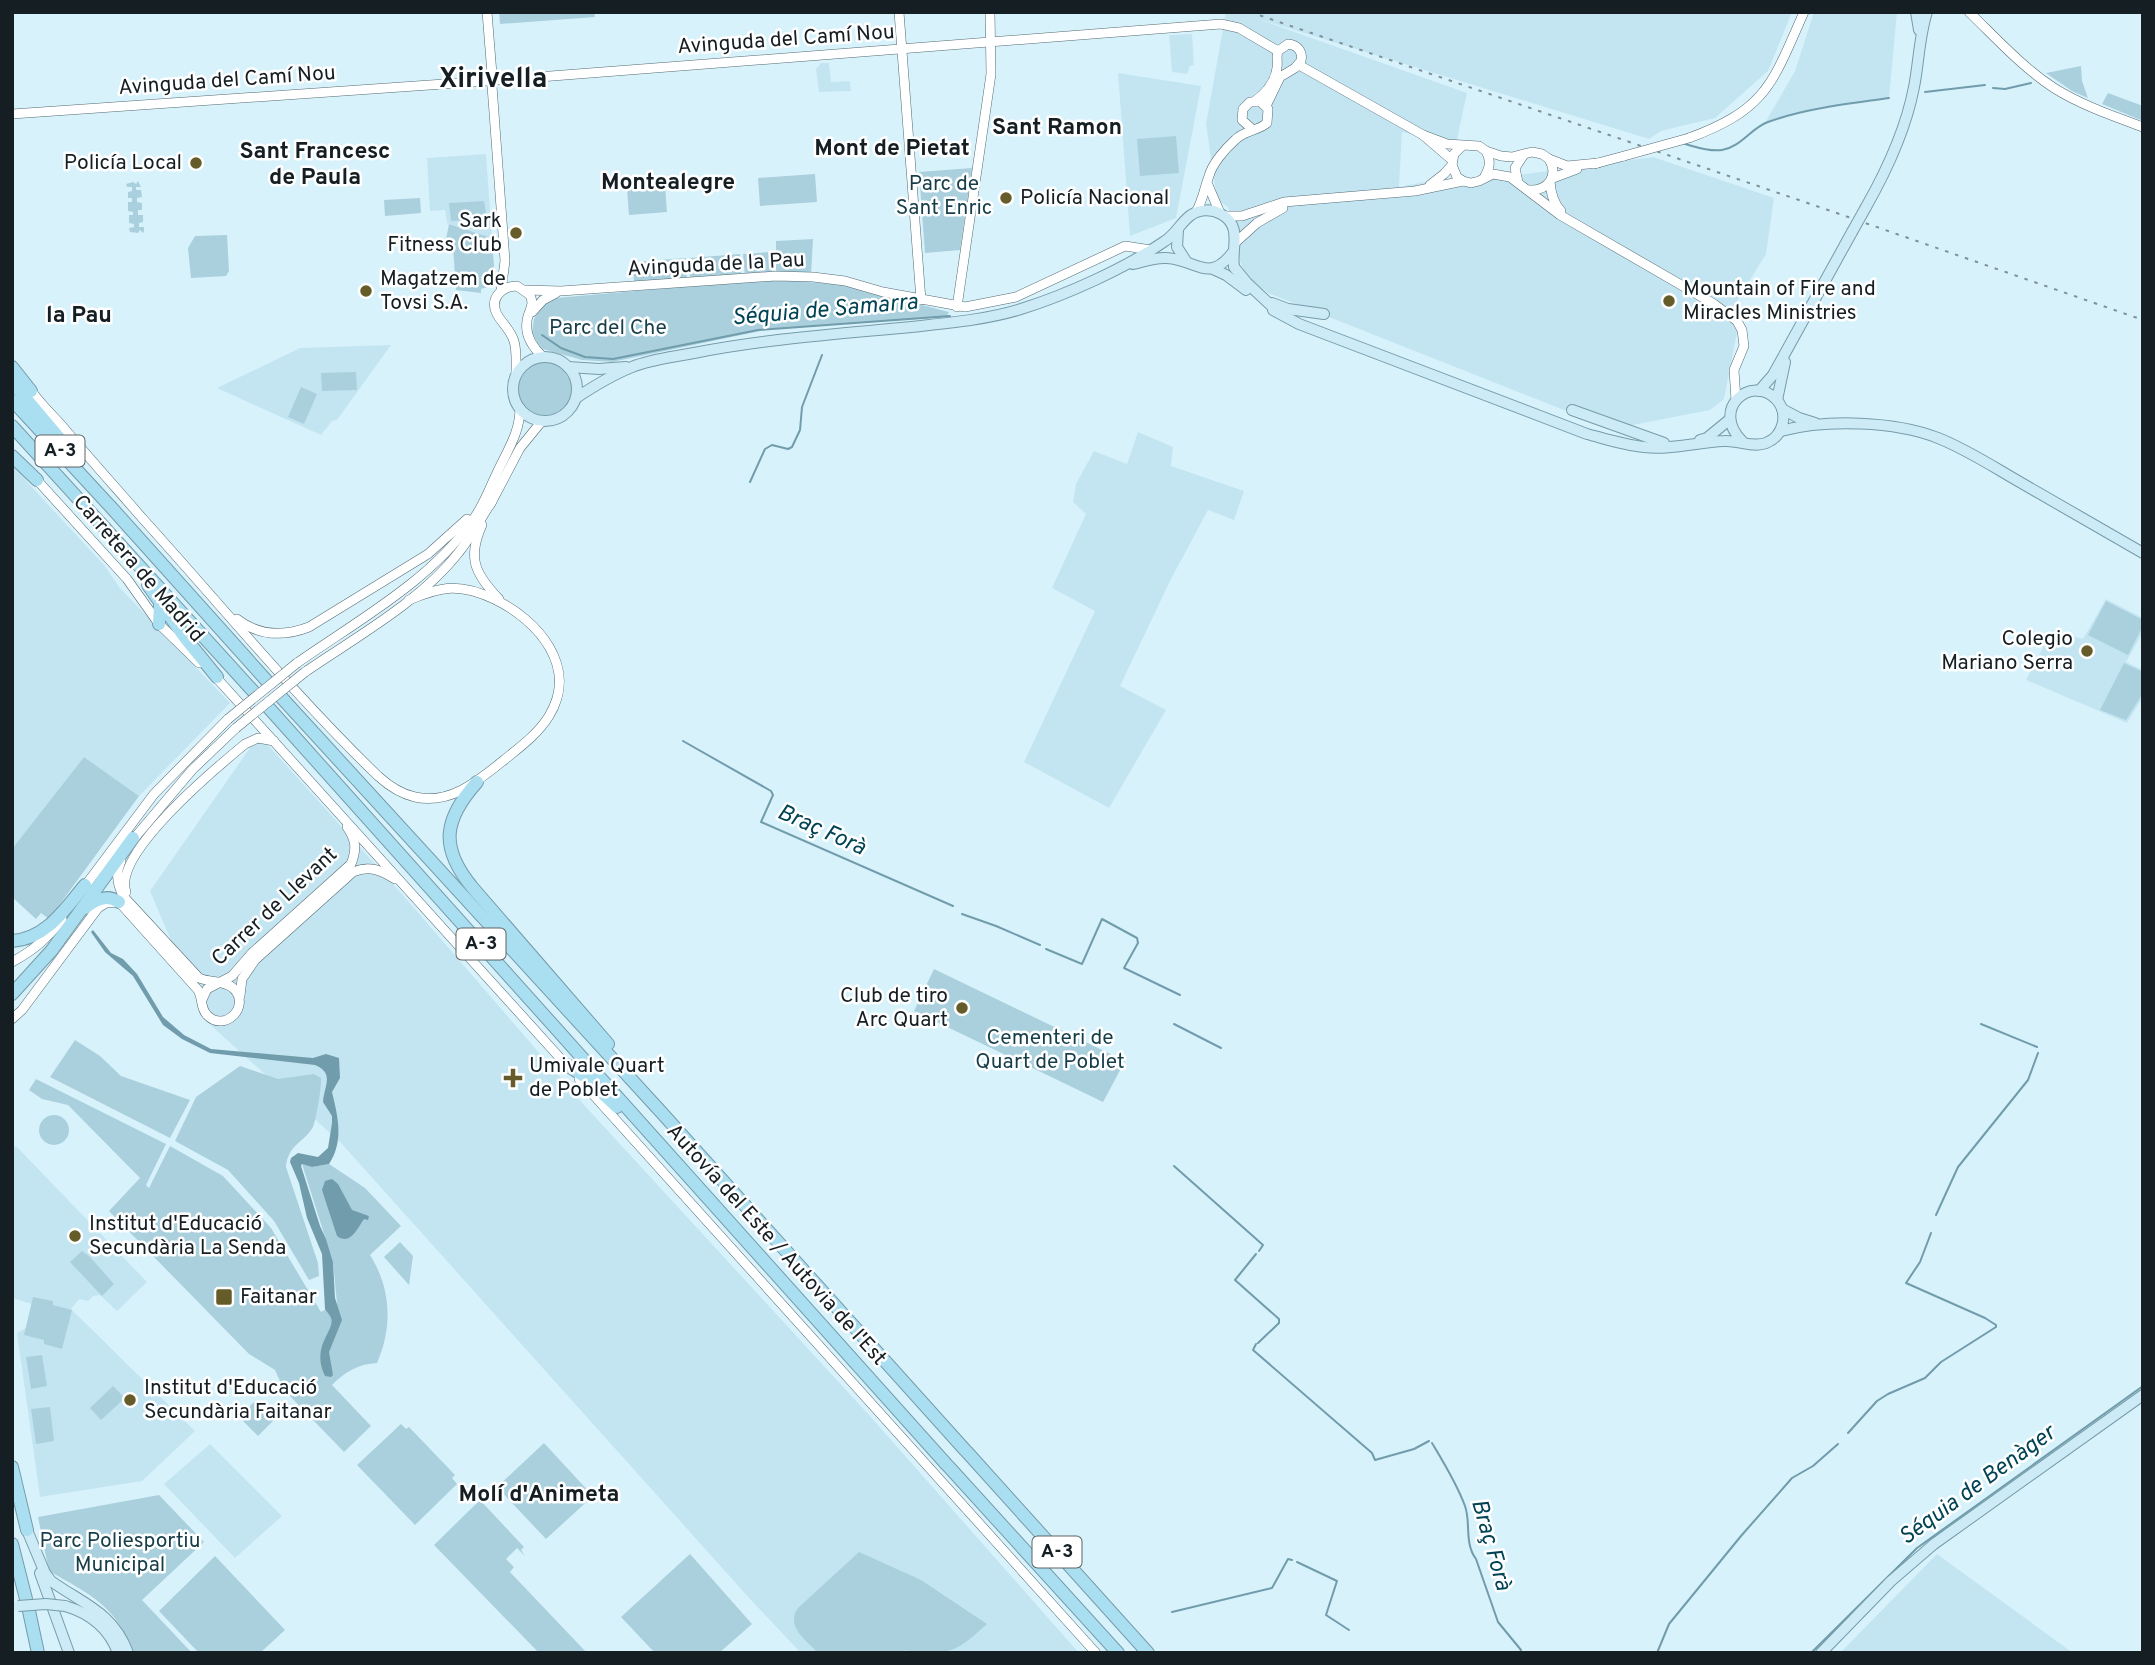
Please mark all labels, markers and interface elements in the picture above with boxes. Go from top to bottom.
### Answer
street label: Avinguda del Camí Nou [676,19,896,61]
street label: Avinguda del Camí Nou [117,60,337,102]
district label: Xirivella [439,62,547,98]
district label: Sant Ramon [992,114,1122,143]
district label: Mont de Pietat [814,135,970,164]
district label: Sant Francesc de Paula [239,138,391,193]
place label: Policía Local [64,150,182,177]
marker: Policía Local [188,155,204,171]
district label: Montealegre [601,169,735,198]
park label: Parc de Sant Enric [896,171,992,222]
place label: Policía Nacional [1020,185,1169,212]
marker: Policía Nacional [998,190,1014,206]
place label: Sark Fitness Club [387,208,502,259]
marker: Sark Fitness Club [508,225,524,241]
street label: Avinguda de la Pau [626,247,806,283]
place label: Magatzem de Tovsi S.A. [380,266,506,317]
place label: Mountain of Fire and Miracles Ministries [1683,276,1876,327]
marker: Magatzem de Tovsi S.A. [358,283,374,299]
water label: Séquia de Samarra [731,288,919,334]
marker: Mountain of Fire and Miracles Ministries [1661,293,1677,309]
district label: la Pau [46,302,112,331]
park label: Parc del Che [549,315,667,342]
road number: A-3 [36,436,84,466]
street label: Carretera de Madrid [66,489,210,649]
place label: Colegio Mariano Serra [1941,626,2073,677]
marker: Colegio Mariano Serra [2079,643,2095,659]
water label: Braç Forà [772,799,870,863]
street label: Carrer de Llevant [206,842,344,972]
road number: A-3 [456,928,505,960]
place label: Club de tiro Arc Quart [840,983,948,1034]
marker: Club de tiro Arc Quart [954,1000,970,1016]
park label: Cementeri de Quart de Poblet [975,1025,1125,1076]
place label: Umivale Quart de Poblet [529,1053,665,1104]
marker: Umivale Quart de Poblet [503,1068,523,1088]
street label: Autovía del Este / Autovia de l'Est [660,1118,892,1372]
place label: Institut d'Educació Secundària La Senda [89,1211,286,1262]
marker: Institut d'Educació Secundària La Senda [67,1228,83,1244]
place label: Faitanar [240,1284,317,1311]
marker: Faitanar [214,1287,234,1307]
place label: Institut d'Educació Secundària Faitanar [144,1375,332,1426]
marker: Institut d'Educació Secundària Faitanar [122,1392,138,1408]
water label: Séquia de Benàger [1894,1418,2064,1552]
district label: Molí d'Animeta [459,1481,619,1510]
water label: Braç Forà [1463,1496,1517,1594]
park label: Parc Poliesportiu Municipal [40,1528,200,1579]
road number: A-3 [1032,1536,1082,1568]

